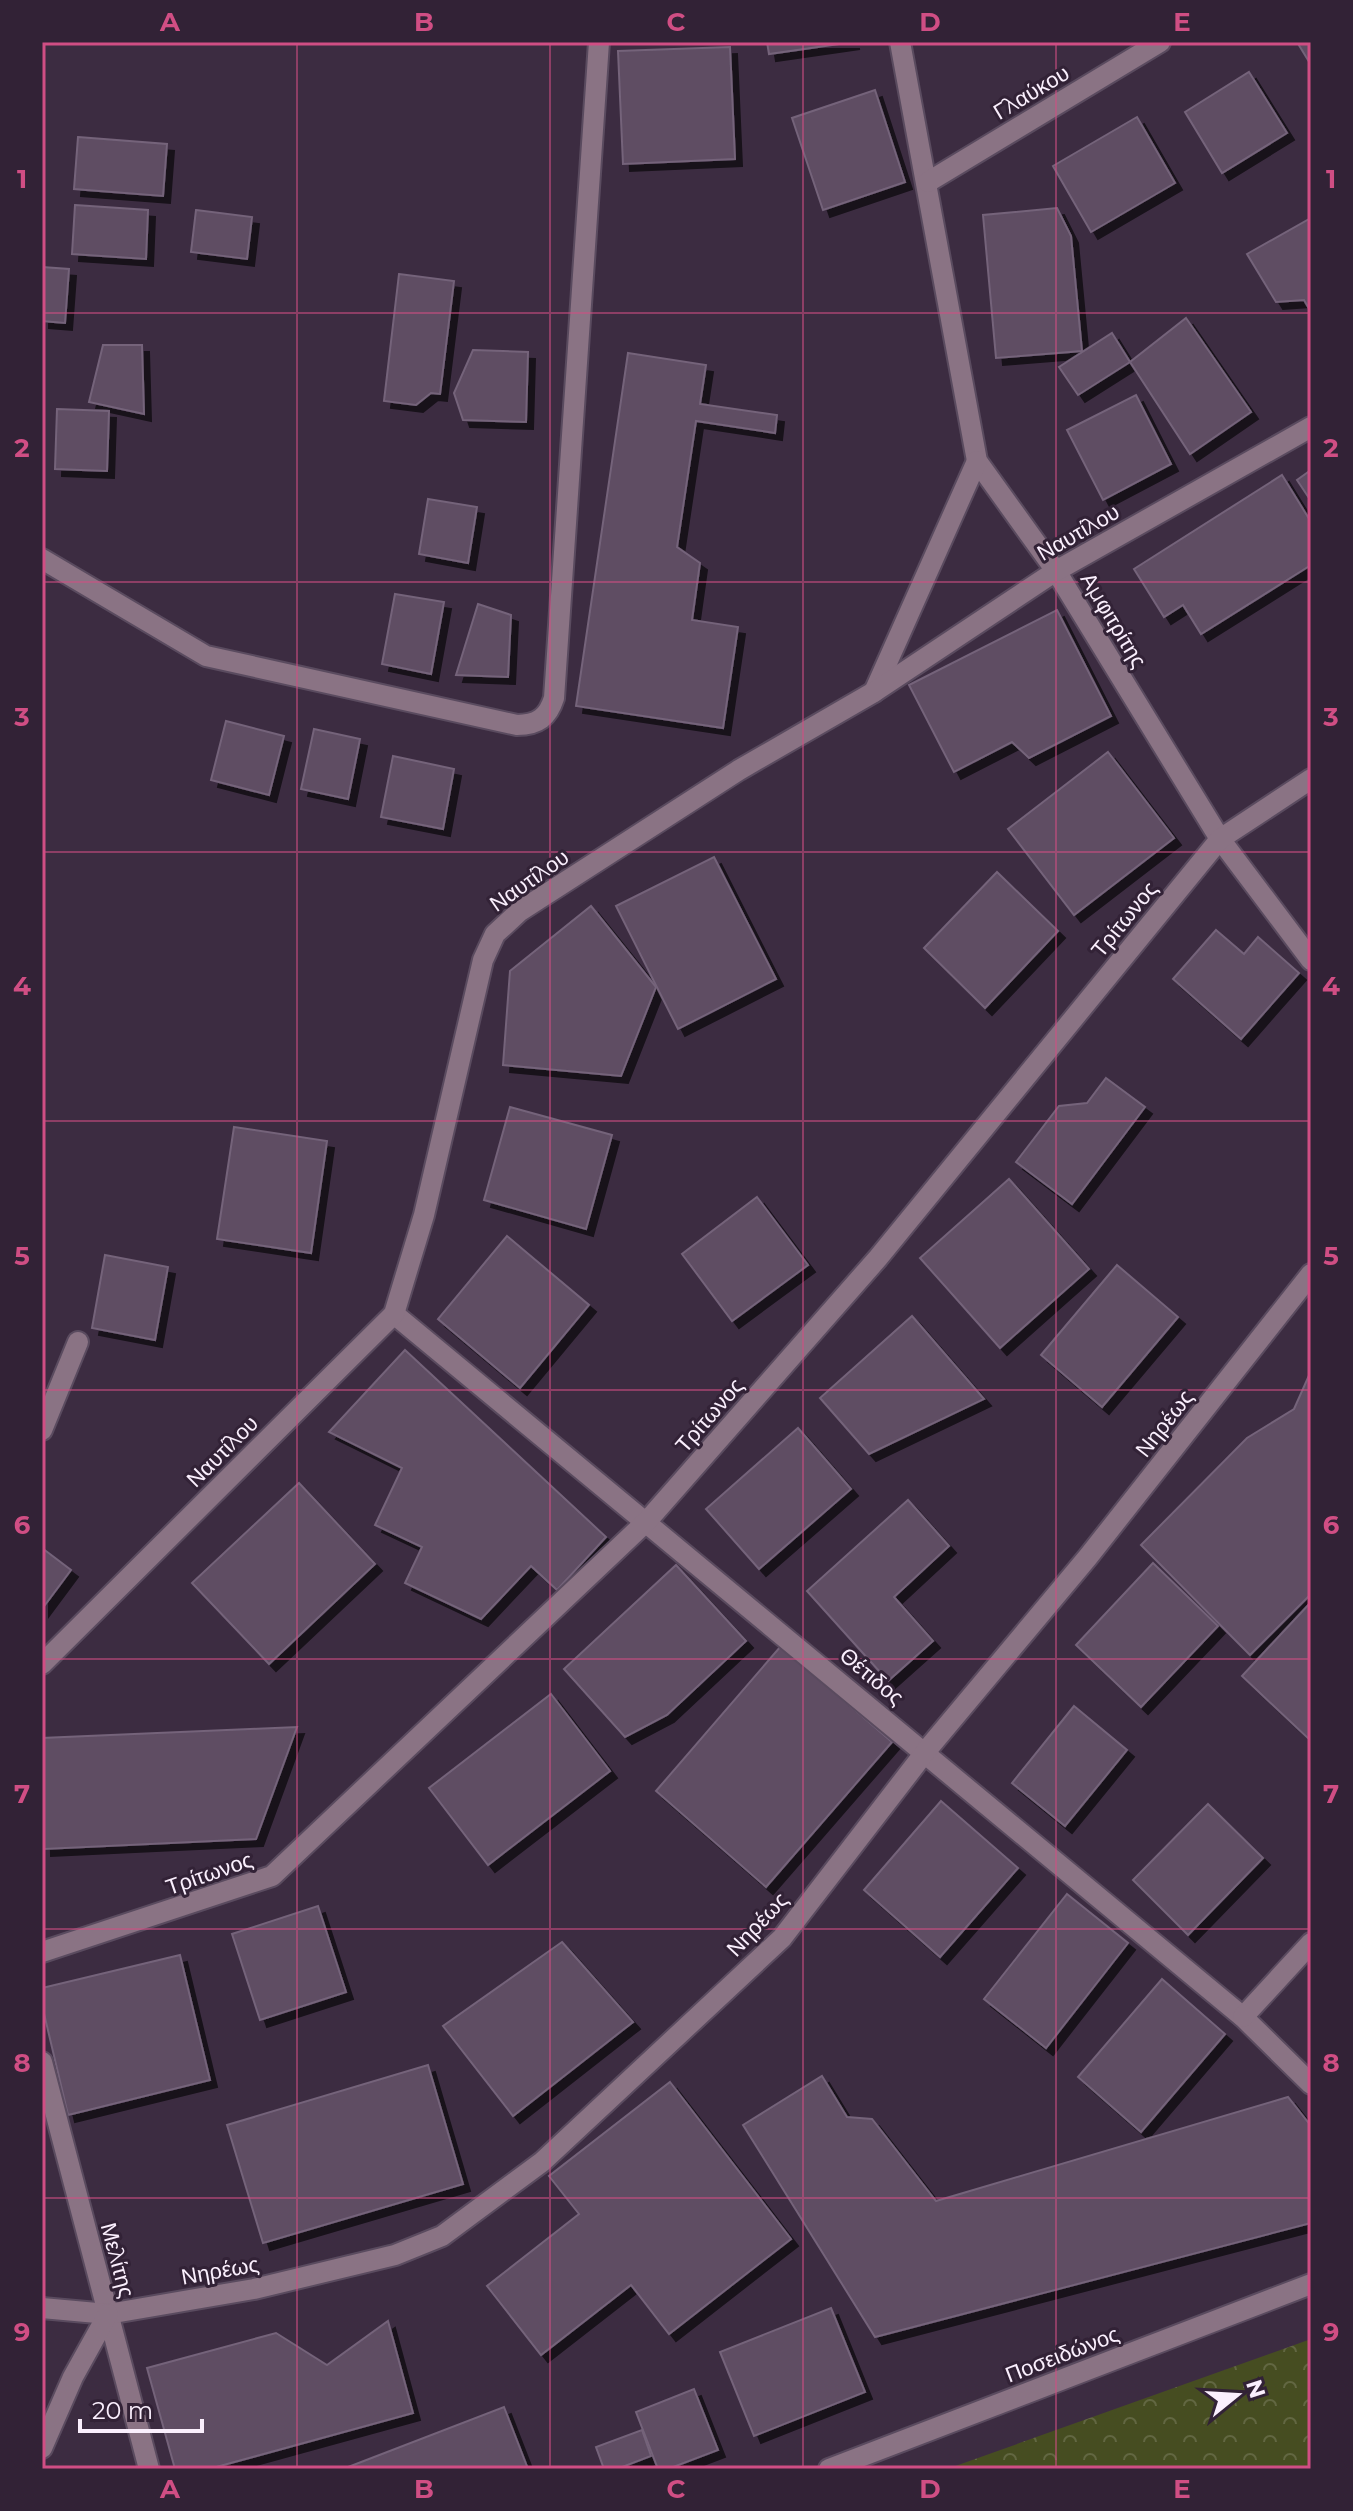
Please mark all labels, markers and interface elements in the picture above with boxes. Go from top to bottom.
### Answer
text: A [159,6,181,38]
text: B [414,6,434,38]
text: C [667,6,686,38]
text: D [919,6,941,38]
text: E [1173,6,1191,38]
street label: Γλαύκου [988,59,1074,126]
text: 1 [17,163,27,195]
text: 1 [1326,163,1336,195]
text: 2 [14,432,30,464]
text: 2 [1323,432,1339,464]
street label: Ναυτίλου [1032,498,1124,567]
street label: Αμφιτρίτης [1075,568,1153,673]
text: 3 [13,701,30,733]
text: 3 [1322,701,1339,733]
street label: Ναυτίλου [485,843,574,917]
street label: Τρίτωνος [1086,876,1163,963]
text: 4 [13,970,31,1002]
text: 4 [1322,970,1340,1002]
text: 5 [14,1240,30,1272]
text: 5 [1323,1240,1339,1272]
street label: Τρίτωνος [670,1372,749,1458]
street label: Νηρέως [1130,1384,1199,1462]
street label: Ναυτίλου [181,1410,264,1493]
text: 6 [14,1509,31,1541]
text: 6 [1323,1509,1340,1541]
street label: Θέτιδος [834,1642,909,1711]
text: 7 [14,1778,30,1810]
text: 7 [1323,1778,1339,1810]
street label: Τρίτωνος [162,1846,256,1901]
street label: Νηρέως [721,1887,794,1962]
text: 8 [13,2047,31,2079]
text: 8 [1322,2047,1340,2079]
street label: Μελίτης [95,2220,140,2301]
street label: Νηρέως [179,2250,261,2291]
text: 9 [14,2316,30,2348]
text: 9 [1323,2316,1339,2348]
street label: Ποσειδώνος [1001,2320,1123,2389]
north arrow [1197,2355,1277,2435]
text: N [1240,2376,1271,2402]
scale bar [80,2383,202,2433]
text: 20 m [92,2396,153,2425]
text: A [159,2473,181,2505]
text: B [414,2473,434,2505]
text: C [667,2473,686,2505]
text: D [919,2473,941,2505]
text: E [1173,2473,1191,2505]

